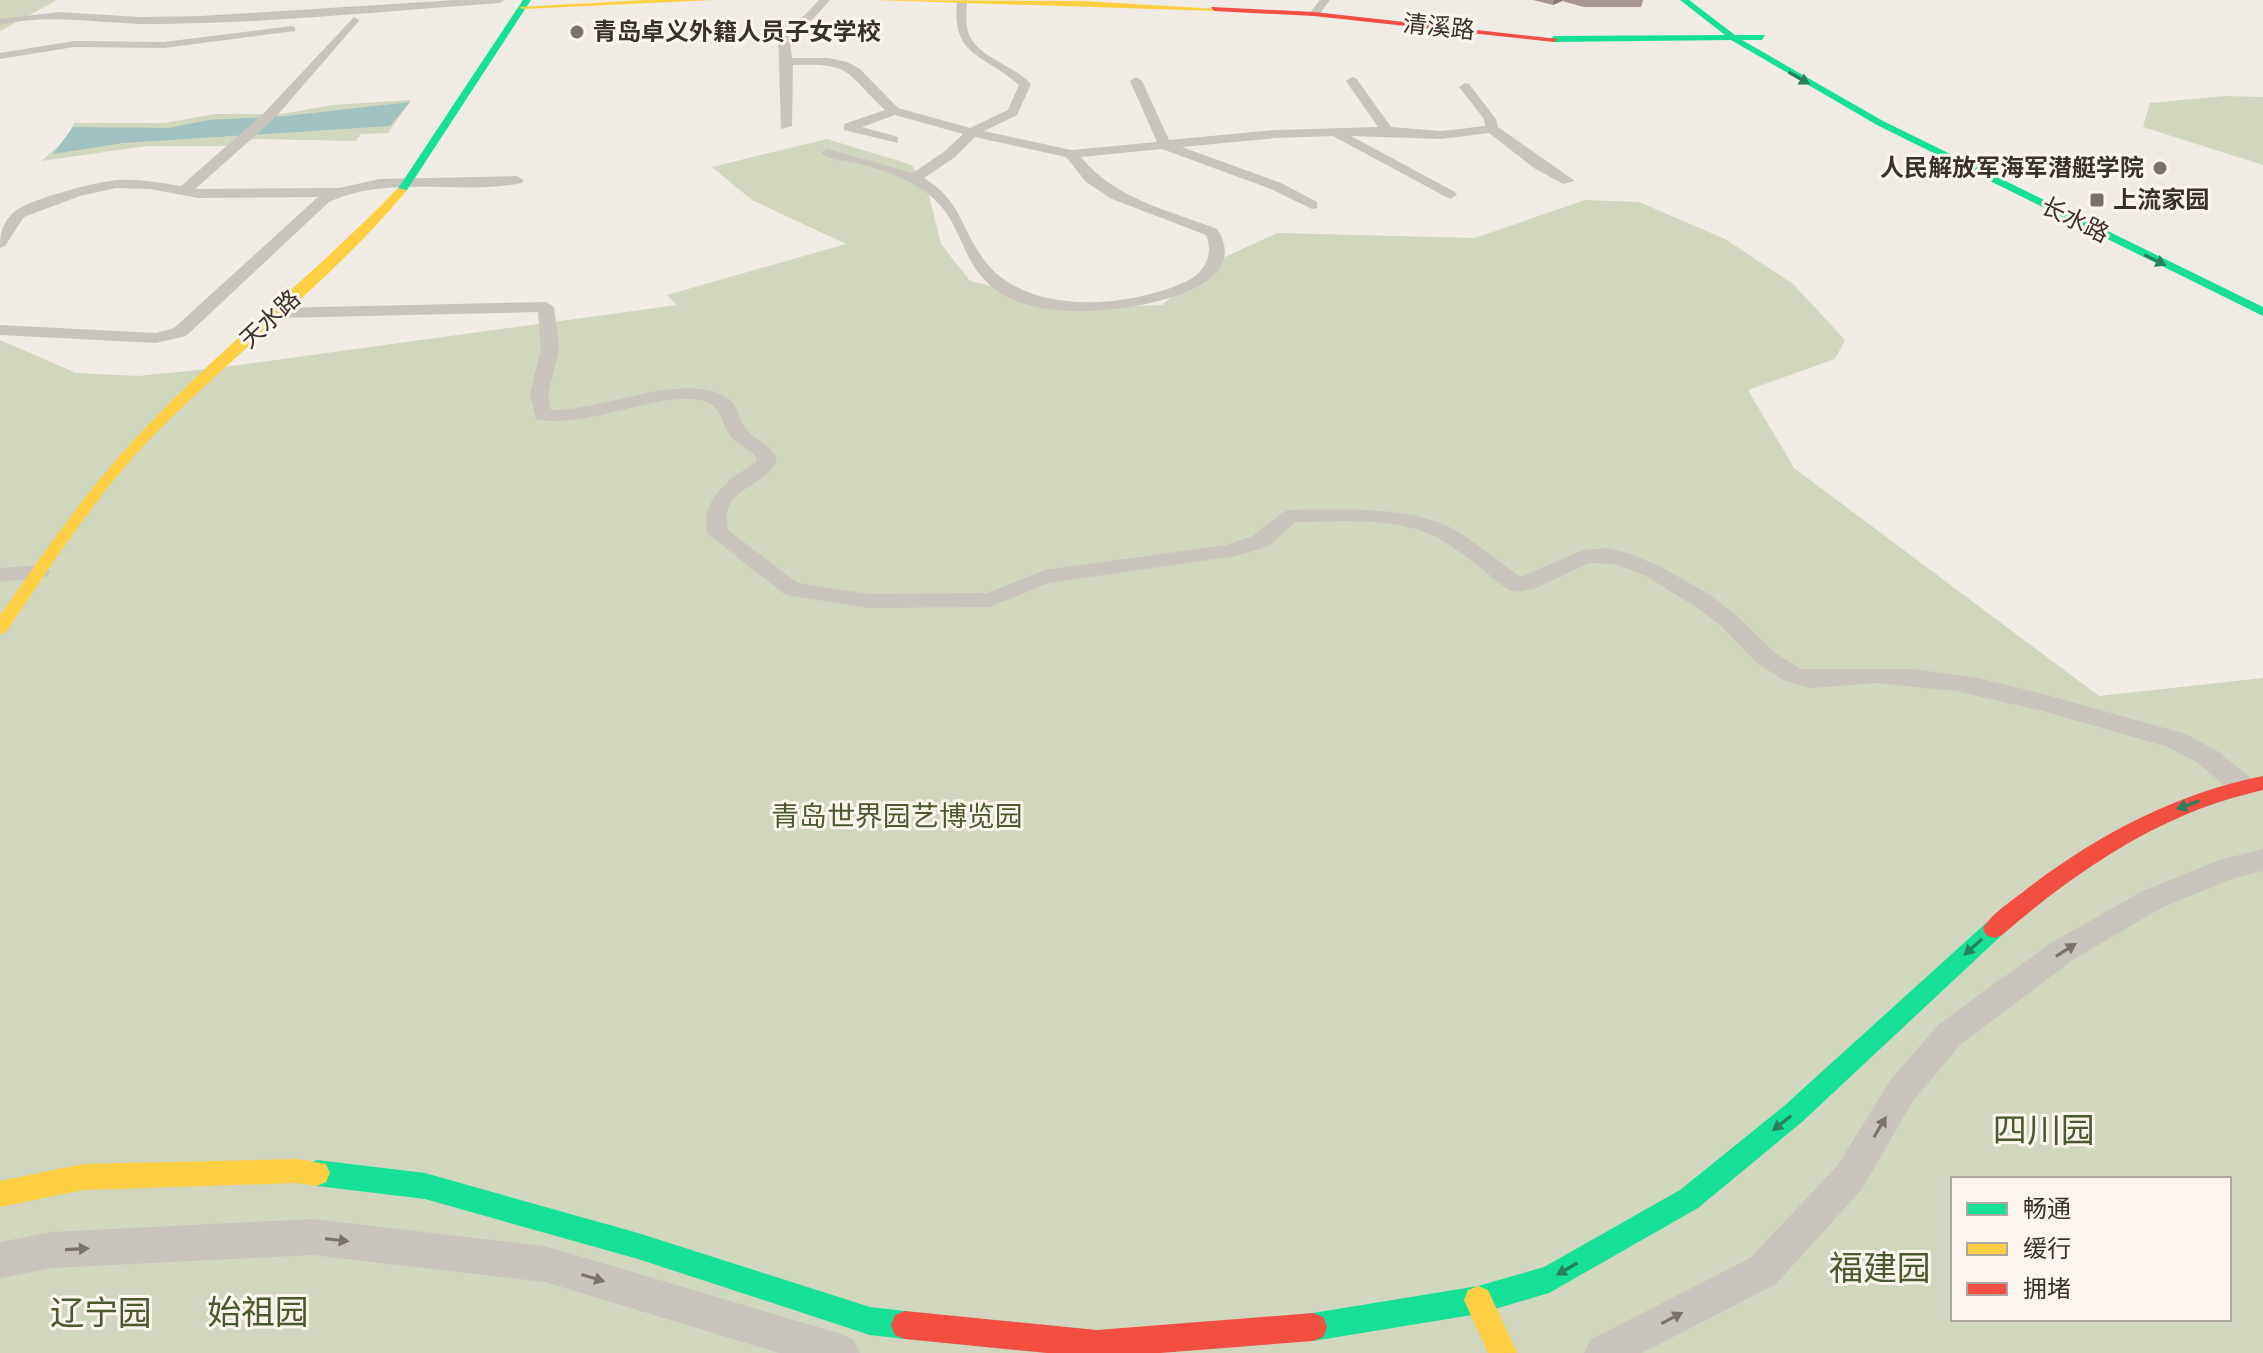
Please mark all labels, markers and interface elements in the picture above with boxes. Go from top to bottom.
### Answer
street label: 清溪路 [1402,7,1476,44]
place label: 青岛卓义外籍人员子女学校 [593,16,881,45]
marker: 青岛卓义外籍人员子女学校 [568,23,586,41]
one-way arrow [1788,71,1810,85]
place label: 人民解放军海军潜艇学院 [1880,152,2144,181]
marker: 人民解放军海军潜艇学院 [2151,159,2169,177]
place label: 上流家园 [2113,184,2209,213]
street label: 长水路 [2037,190,2114,247]
marker: 上流家园 [2088,191,2106,209]
one-way arrow [2144,253,2167,267]
street label: 天水路 [233,283,305,353]
park label: 青岛世界园艺博览园 [771,798,1023,832]
one-way arrow [2176,799,2200,811]
one-way arrow [1963,938,1983,955]
one-way arrow [2055,943,2077,957]
park label: 四川园 [1993,1108,2095,1149]
one-way arrow [1772,1115,1792,1131]
one-way arrow [1873,1116,1887,1138]
legend [1951,1177,2231,1321]
text: 畅通 [2023,1193,2071,1222]
one-way arrow [324,1233,349,1246]
text: 缓行 [2023,1233,2071,1262]
one-way arrow [65,1242,90,1255]
park label: 福建园 [1829,1246,1931,1287]
one-way arrow [1556,1262,1578,1276]
one-way arrow [581,1273,605,1285]
text: 拥堵 [2023,1273,2071,1302]
park label: 始祖园 [207,1290,309,1331]
park label: 辽宁园 [50,1291,152,1332]
one-way arrow [1661,1311,1684,1324]

